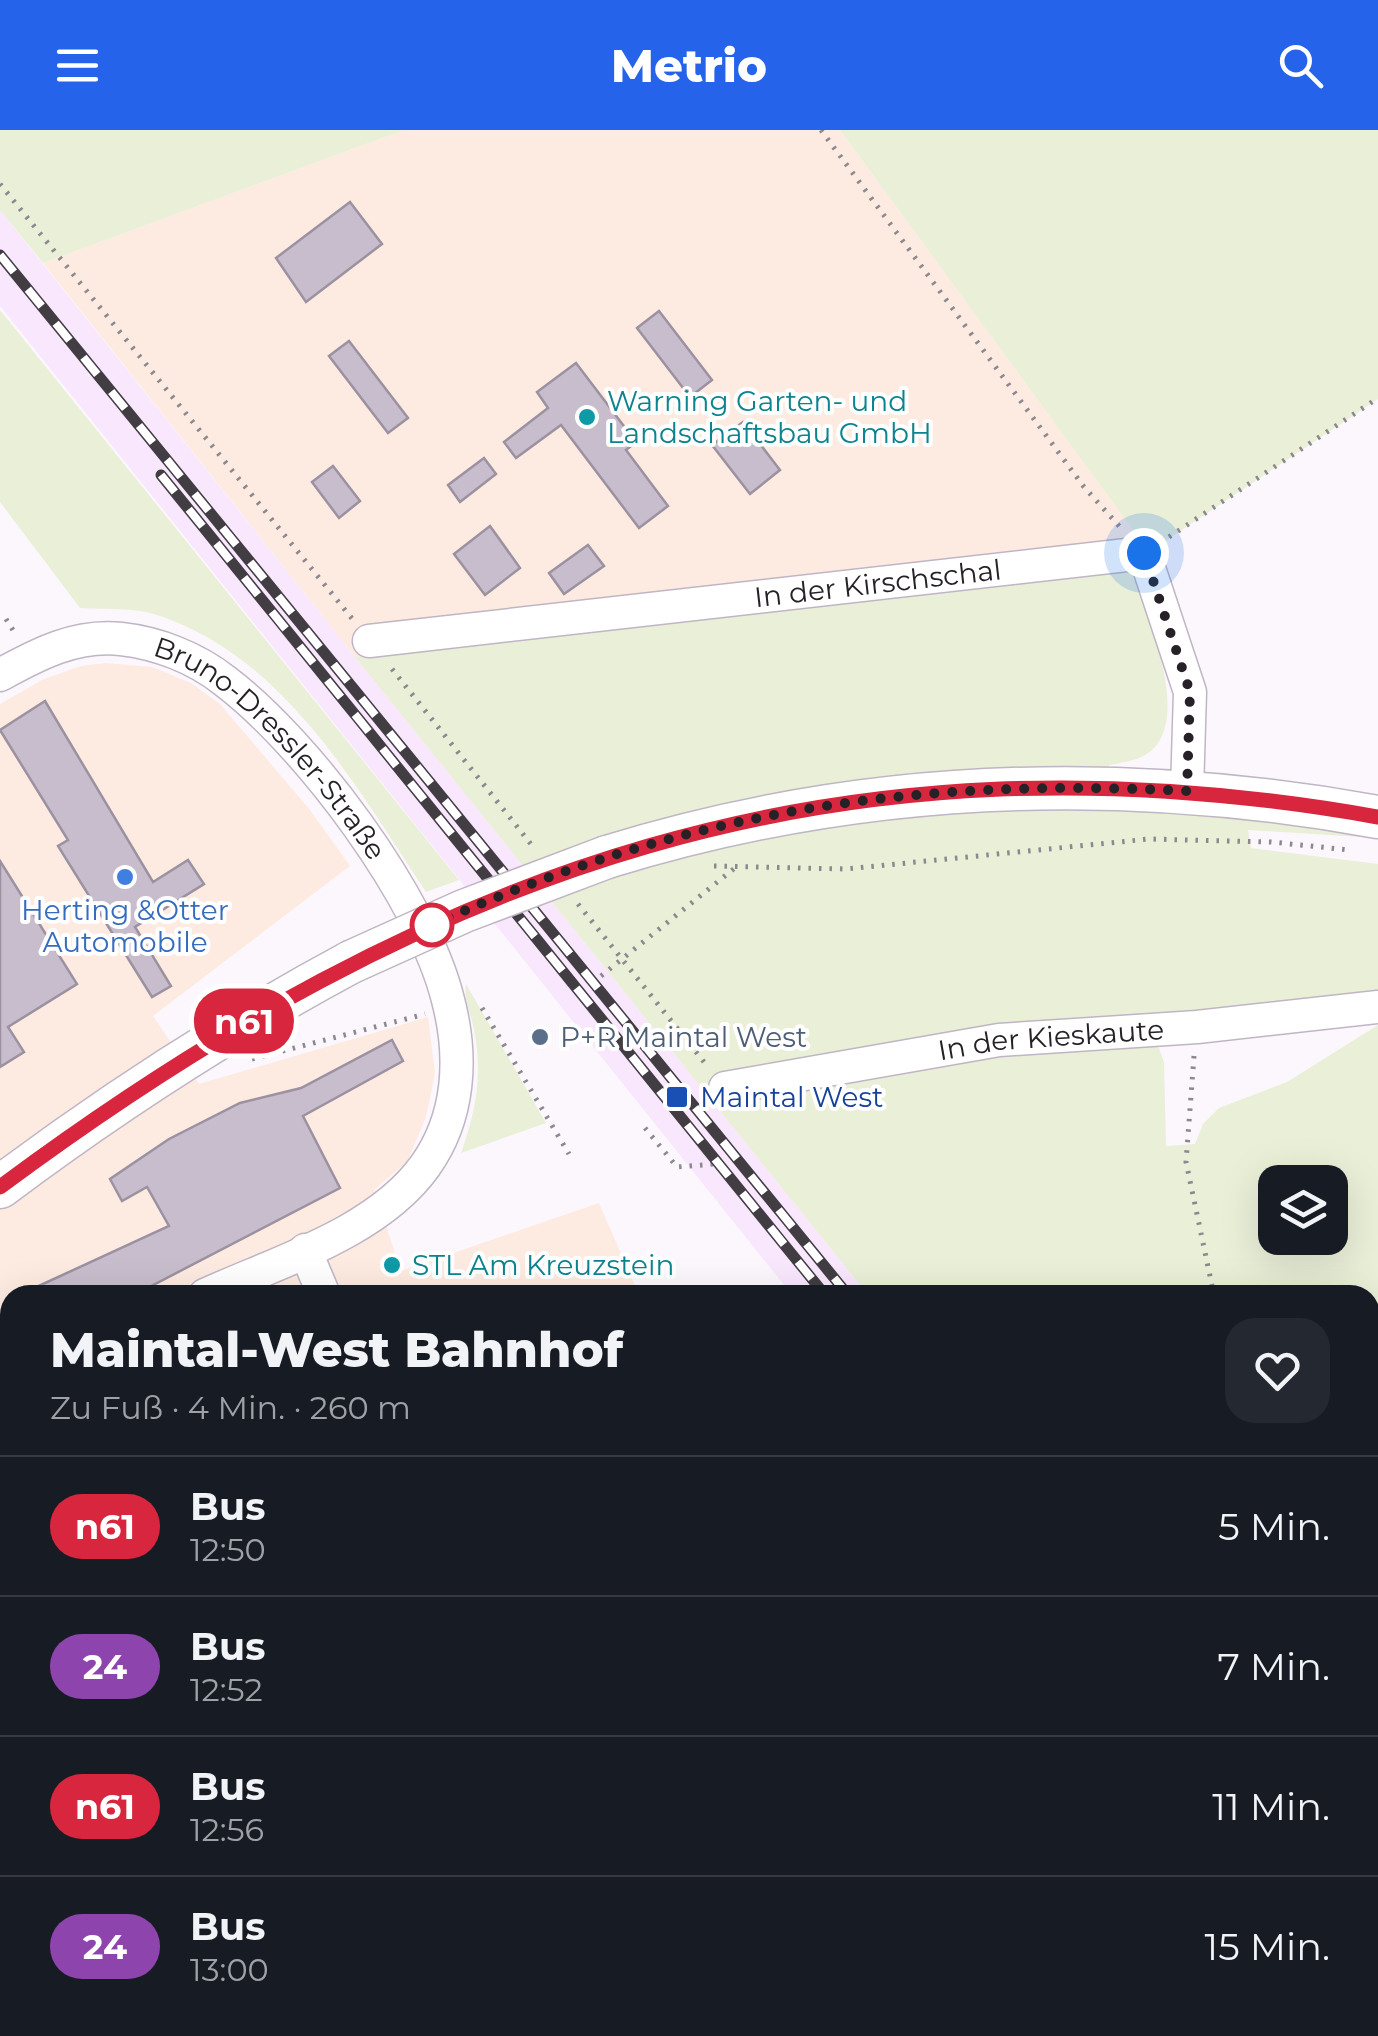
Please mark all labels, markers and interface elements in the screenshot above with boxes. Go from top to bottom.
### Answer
icon: menu [50,38,105,93]
text: Metrio [611,38,767,93]
icon: search [1273,38,1328,93]
place label: Warning Garten- und Landschaftsbau GmbH [607,384,932,450]
marker: Warning Garten- und Landschaftsbau GmbH [576,406,598,428]
your location [1119,528,1169,578]
street label: In der Kirschschal [752,552,1003,614]
street label: Bruno-Dressler-Straße [150,629,393,866]
marker: Herting &Otter Automobile [114,866,136,888]
place label: Herting &Otter Automobile [21,893,229,959]
unlabelled marker [411,904,453,946]
line badge: n61 [186,988,302,1054]
text: n61 [214,1000,274,1043]
street label: In der Kieskaute [935,1012,1165,1067]
place label: P+R Maintal West [560,1020,807,1054]
marker: P+R Maintal West [529,1026,551,1048]
place label: Maintal West [700,1080,883,1114]
marker: Maintal West [664,1084,690,1110]
map controls [1258,1165,1348,1255]
button: layers [1258,1165,1348,1255]
place label: STL Am Kreuzstein [412,1248,674,1282]
marker: STL Am Kreuzstein [381,1254,403,1276]
button: heart [1225,1318,1330,1423]
text: Maintal-West Bahnhof [50,1321,623,1379]
text: Zu Fuß · 4 Min. · 260 m [50,1388,411,1427]
text: Bus [190,1483,265,1530]
text: 5 Min. [1218,1503,1330,1550]
text: n61 [75,1505,135,1548]
text: 12:50 [190,1530,266,1569]
text: Bus [190,1623,265,1670]
text: 7 Min. [1217,1643,1330,1690]
text: 24 [83,1645,127,1688]
text: 12:52 [190,1670,263,1709]
text: Bus [190,1763,265,1810]
text: 11 Min. [1212,1783,1330,1830]
text: n61 [75,1785,135,1828]
text: 12:56 [190,1810,264,1849]
text: Bus [190,1903,265,1950]
text: 15 Min. [1205,1923,1330,1970]
text: 24 [83,1925,127,1968]
text: 13:00 [190,1950,269,1989]

